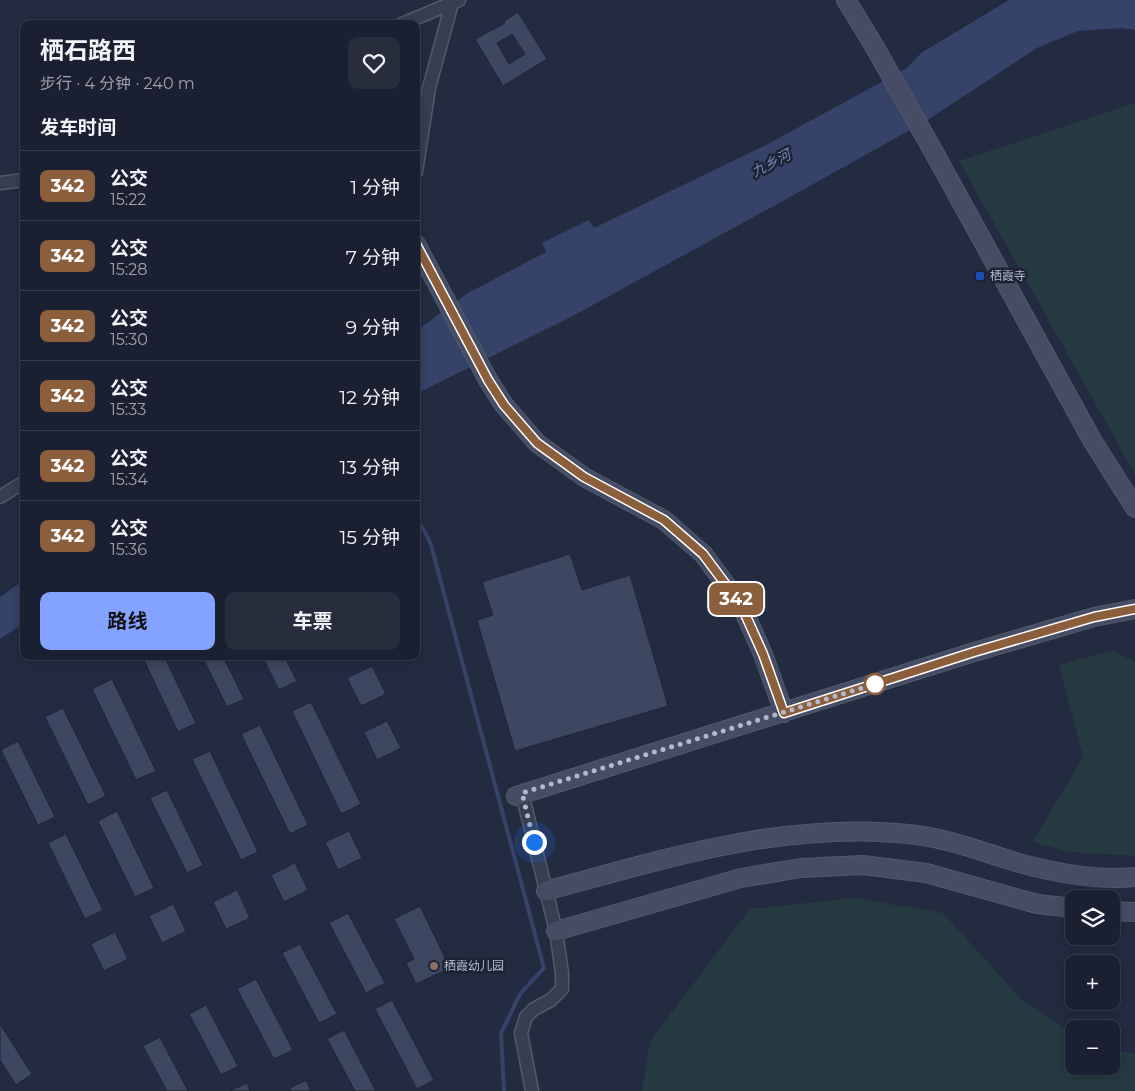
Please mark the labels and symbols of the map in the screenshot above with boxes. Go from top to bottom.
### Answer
water label: 九乡河 [748,144,796,181]
place label: 栖霞寺 [990,268,1026,283]
marker: 栖霞寺 [974,270,986,282]
line badge: 342 [707,583,765,615]
unlabelled marker [864,673,886,695]
your location [522,830,547,855]
place label: 栖霞幼儿园 [444,958,504,973]
marker: 栖霞幼儿园 [428,960,440,972]

